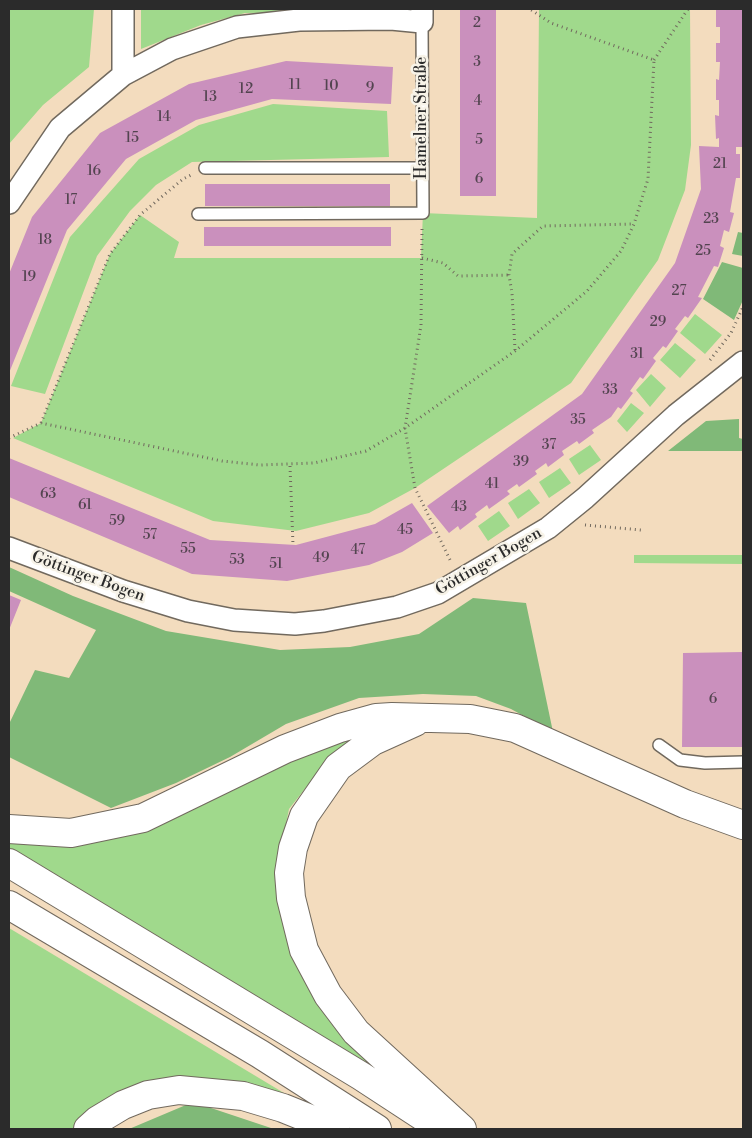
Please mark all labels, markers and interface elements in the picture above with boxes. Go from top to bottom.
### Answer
house number: 2 [473,16,481,32]
house number: 3 [473,55,481,71]
street label: Hamelner Straße [412,57,432,179]
house number: 11 [289,78,301,94]
house number: 10 [324,79,338,95]
house number: 9 [366,81,374,97]
house number: 12 [239,82,253,98]
house number: 13 [203,90,217,106]
house number: 4 [474,94,482,110]
house number: 14 [157,110,171,126]
house number: 15 [125,131,139,147]
house number: 5 [475,133,483,149]
house number: 21 [713,157,727,173]
house number: 16 [87,164,101,180]
house number: 6 [475,172,483,188]
house number: 17 [65,193,77,209]
house number: 23 [703,212,719,228]
house number: 18 [38,233,52,249]
house number: 25 [695,244,711,260]
house number: 19 [22,270,36,286]
house number: 27 [672,284,686,300]
house number: 29 [650,315,666,331]
house number: 31 [630,347,644,363]
house number: 33 [602,383,618,399]
house number: 35 [570,413,586,429]
house number: 37 [542,438,556,454]
house number: 39 [513,455,529,471]
house number: 41 [485,477,499,493]
house number: 63 [40,487,56,503]
house number: 61 [78,498,92,514]
house number: 43 [451,500,467,516]
house number: 59 [109,514,125,530]
house number: 45 [397,523,413,539]
street label: Göttinger Bogen [433,524,545,600]
house number: 57 [143,528,157,544]
house number: 55 [180,542,196,558]
house number: 47 [351,543,365,559]
street label: Göttinger Bogen [29,548,147,606]
house number: 49 [313,551,329,567]
house number: 53 [229,553,245,569]
house number: 51 [269,557,283,573]
house number: 6 [709,692,717,708]

